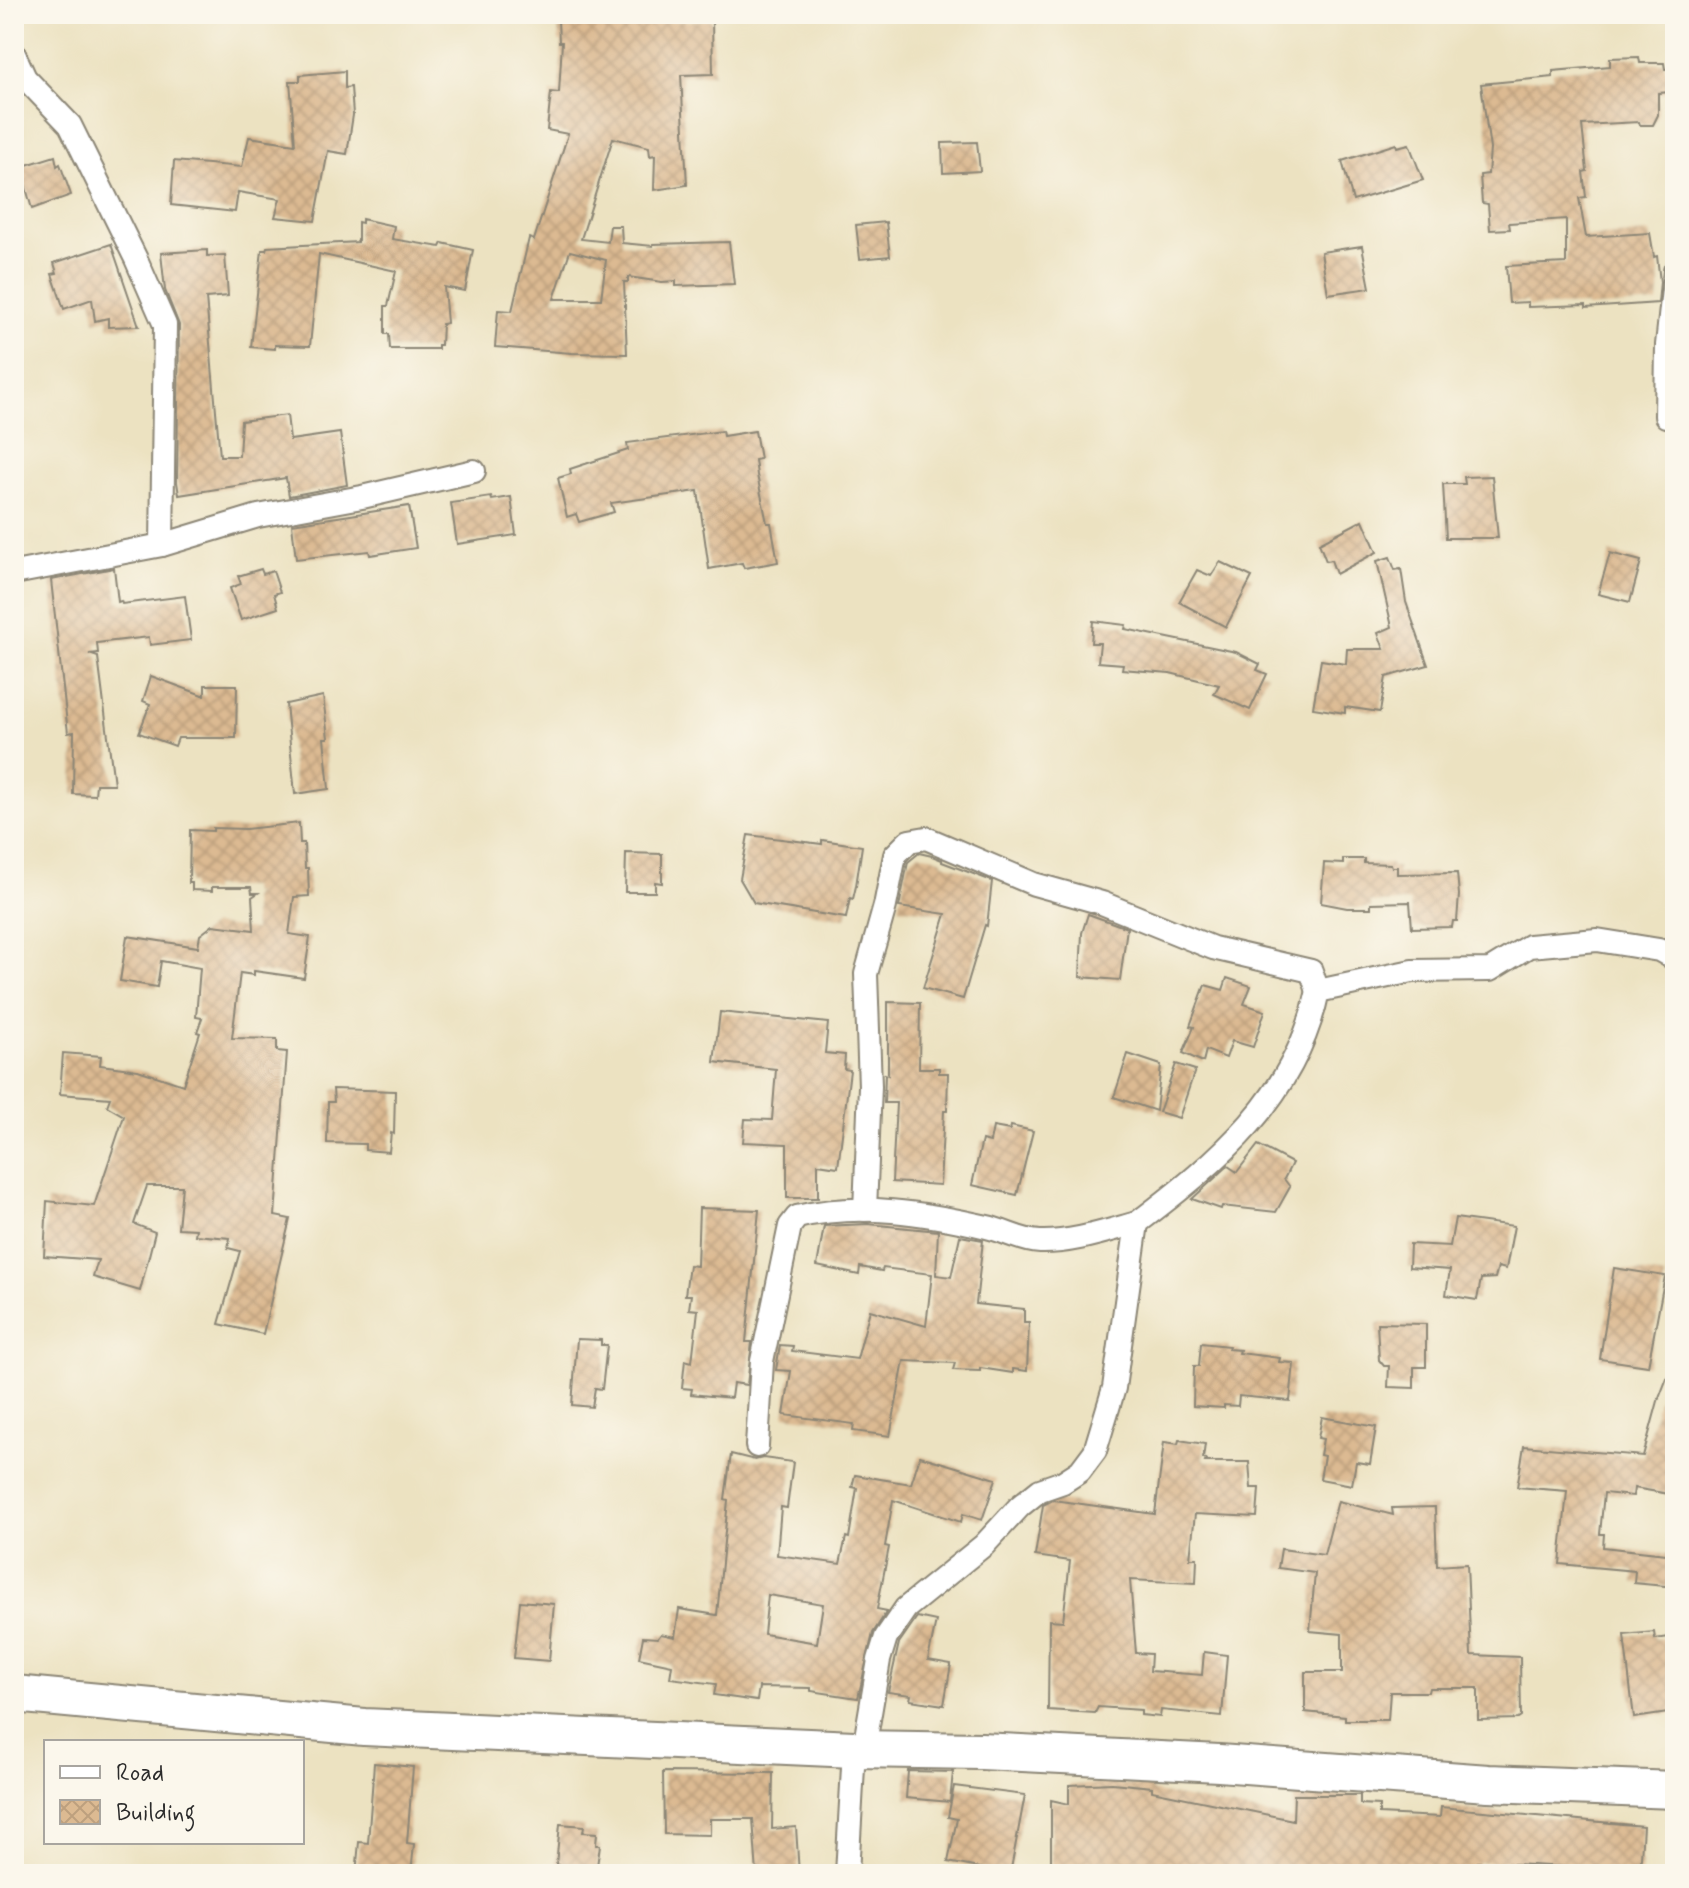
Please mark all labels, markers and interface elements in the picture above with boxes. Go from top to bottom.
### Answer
legend [44,1740,304,1844]
text: Road [116,1758,164,1789]
text: Building [116,1798,196,1832]

